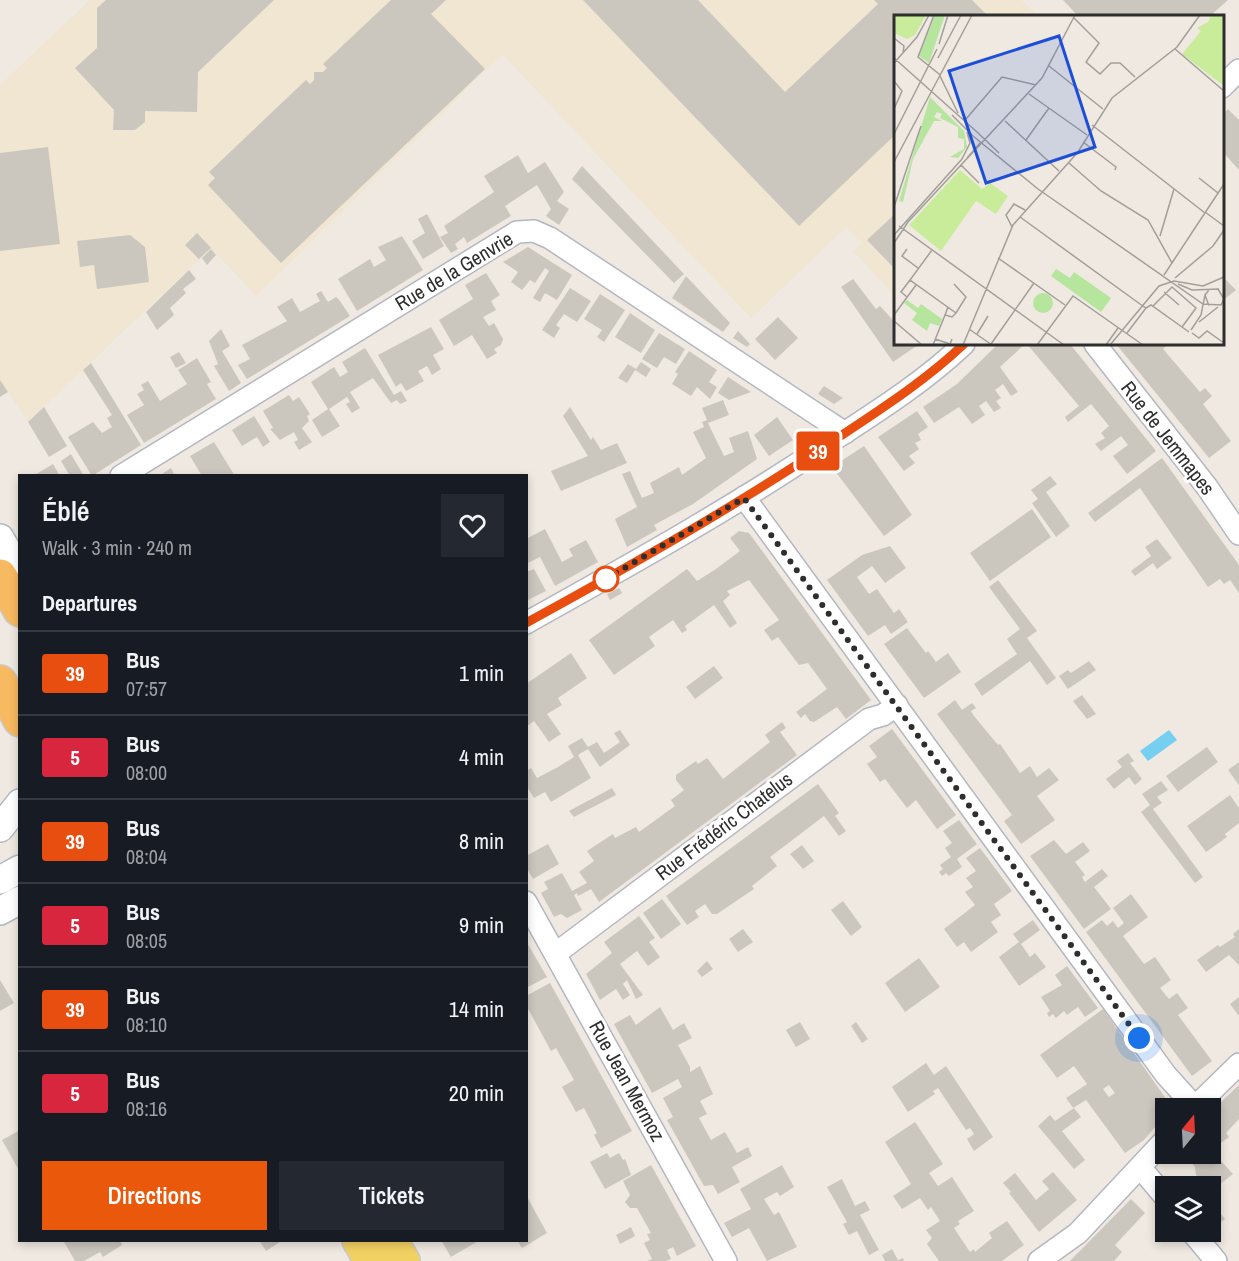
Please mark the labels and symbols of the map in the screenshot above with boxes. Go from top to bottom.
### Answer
inset map [894,15,1224,345]
street label: Rue de la Genvrie [390,225,518,316]
street label: Rue de Jemmapes [1115,375,1221,500]
line badge: 39 [791,432,845,470]
unlabelled marker [593,566,619,592]
street label: Rue Frédéric Chatelus [650,765,798,886]
street label: Rue Jean Mermoz [583,1016,672,1146]
your location [1124,1023,1154,1053]
north arrow [1155,1098,1221,1164]

